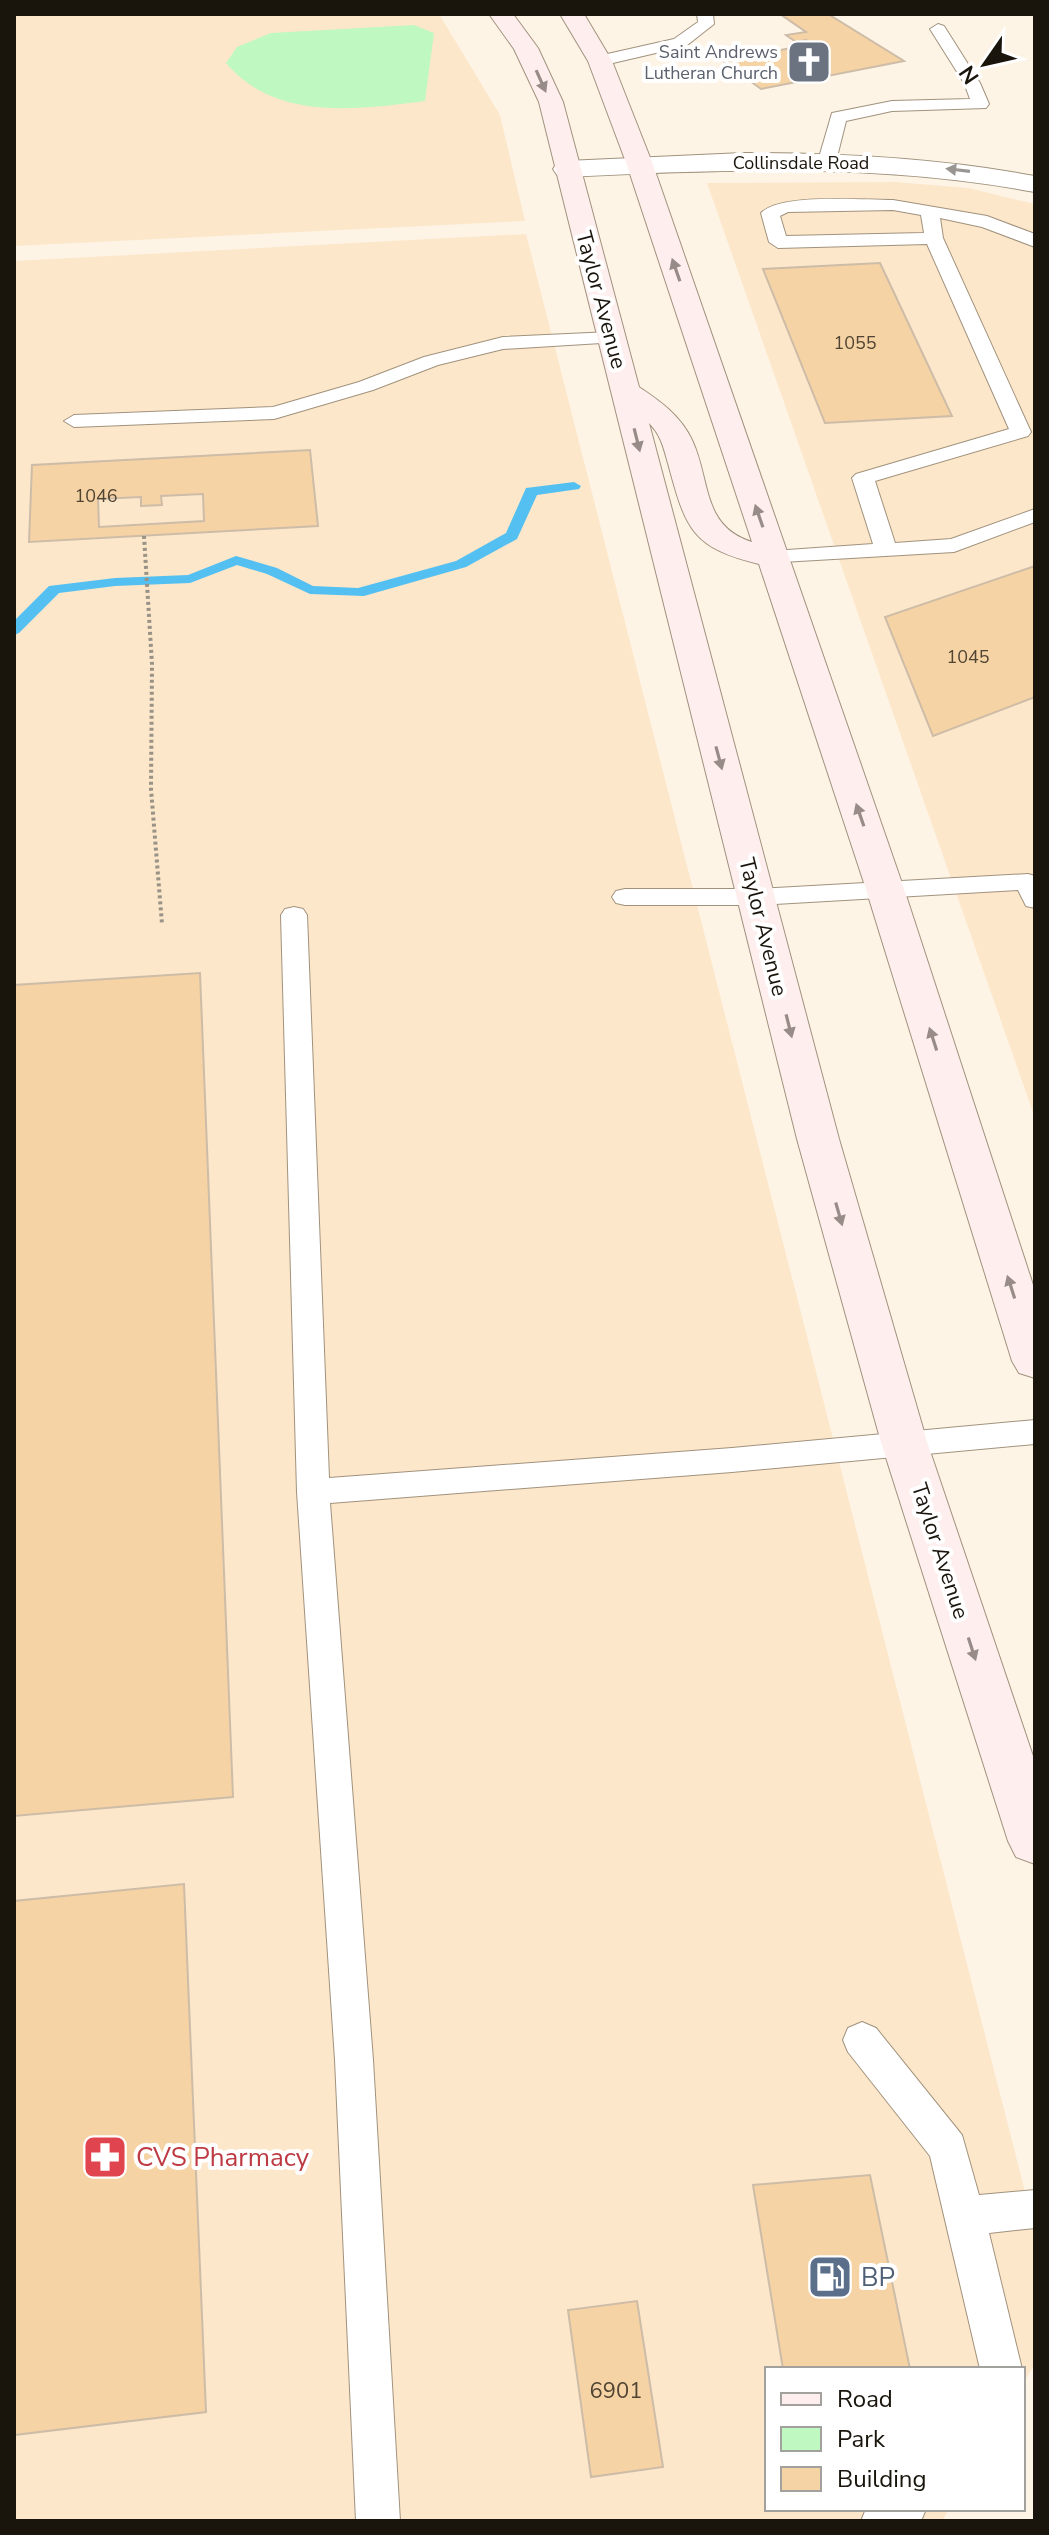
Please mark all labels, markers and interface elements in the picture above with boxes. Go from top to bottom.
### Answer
north arrow [945,24,1025,104]
church icon: Saint Andrews Lutheran Church [785,38,833,86]
place label: Saint Andrews Lutheran Church [644,40,778,85]
text: N [952,59,986,90]
one-way arrow [534,69,548,92]
street label: Collinsdale Road [733,151,869,175]
one-way arrow [945,164,970,177]
street label: Taylor Avenue [568,228,634,372]
one-way arrow [669,257,681,281]
house number: 1055 [833,331,877,355]
one-way arrow [632,427,644,452]
house number: 1046 [74,484,118,508]
one-way arrow [753,504,765,528]
house number: 1045 [946,645,990,669]
one-way arrow [714,746,726,771]
one-way arrow [854,803,866,827]
street label: Taylor Avenue [731,855,795,999]
one-way arrow [783,1014,795,1039]
one-way arrow [926,1026,939,1050]
one-way arrow [833,1203,846,1227]
one-way arrow [1005,1274,1017,1298]
street label: Taylor Avenue [904,1479,976,1623]
one-way arrow [966,1638,978,1662]
pharmacy icon: CVS Pharmacy [81,2133,129,2181]
place label: CVS Pharmacy [136,2140,310,2175]
fuel station icon: BP [806,2253,854,2301]
place label: BP [861,2260,895,2295]
legend [765,2367,1025,2511]
house number: 6901 [590,2376,642,2406]
text: Road [837,2383,893,2415]
text: Park [837,2423,886,2455]
text: Building [837,2463,927,2495]

